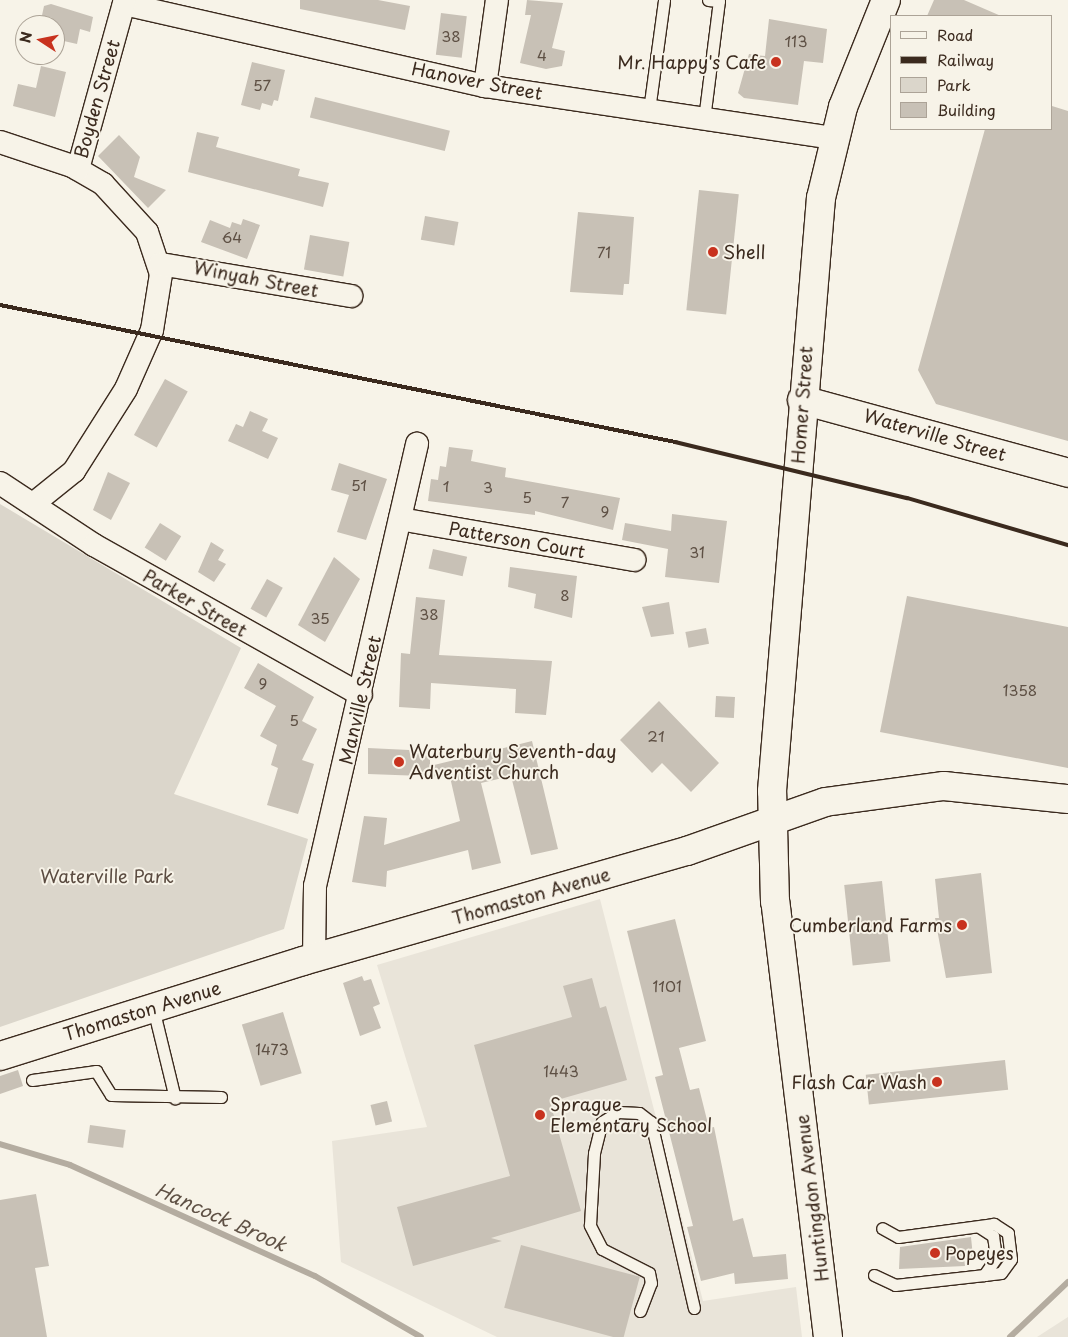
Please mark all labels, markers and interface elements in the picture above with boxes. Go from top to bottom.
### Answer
north arrow [15,15,65,65]
legend [890,15,1053,130]
text: Road [937,23,973,46]
house number: 38 [441,27,461,45]
text: N [14,30,37,45]
house number: 113 [785,32,807,50]
street label: Boyden Street [70,37,124,161]
house number: 4 [537,46,547,64]
text: Railway [937,48,994,71]
place label: Mr. Happy's Cafe [616,51,766,73]
marker: Mr. Happy's Cafe [770,56,782,68]
street label: Hanover Street [410,58,544,104]
text: Park [937,73,971,96]
house number: 57 [253,76,271,94]
text: Building [937,98,996,121]
house number: 64 [222,228,242,246]
place label: Shell [723,241,765,263]
house number: 71 [597,243,611,261]
marker: Shell [707,246,719,258]
street label: Winyah Street [191,256,321,302]
street label: Homer Street [787,345,817,465]
street label: Waterville Street [861,404,1009,466]
house number: 51 [351,476,367,494]
house number: 1 [443,477,449,495]
house number: 3 [483,478,493,496]
house number: 5 [522,488,532,506]
house number: 7 [561,493,569,511]
house number: 9 [601,502,609,520]
street label: Patterson Court [447,517,587,563]
house number: 31 [689,543,705,561]
street label: Parker Street [139,564,251,642]
house number: 8 [560,586,570,604]
house number: 38 [419,605,439,623]
house number: 35 [310,609,330,627]
street label: Manville Street [335,633,385,767]
house number: 9 [259,674,267,692]
house number: 1358 [1003,681,1037,699]
house number: 5 [289,711,299,729]
house number: 21 [647,727,665,745]
place label: Waterbury Seventh-day Adventist Church [409,741,617,784]
marker: Waterbury Seventh-day Adventist Church [393,756,405,768]
street label: Thomaston Avenue [450,863,612,929]
park label: Waterville Park [40,865,174,887]
place label: Cumberland Farms [787,914,952,936]
marker: Cumberland Farms [956,919,968,931]
street label: Thomaston Avenue [61,977,223,1045]
house number: 1101 [652,977,682,995]
house number: 1473 [255,1040,289,1058]
house number: 1443 [543,1062,579,1080]
place label: Flash Car Wash [791,1071,927,1093]
marker: Flash Car Wash [931,1076,943,1088]
place label: Sprague Elementary School [550,1094,712,1136]
marker: Sprague Elementary School [534,1109,546,1121]
street label: Huntingdon Avenue [791,1113,833,1283]
water label: Hancock Brook [152,1178,290,1256]
place label: Popeyes [945,1242,1014,1264]
marker: Popeyes [929,1247,941,1259]

